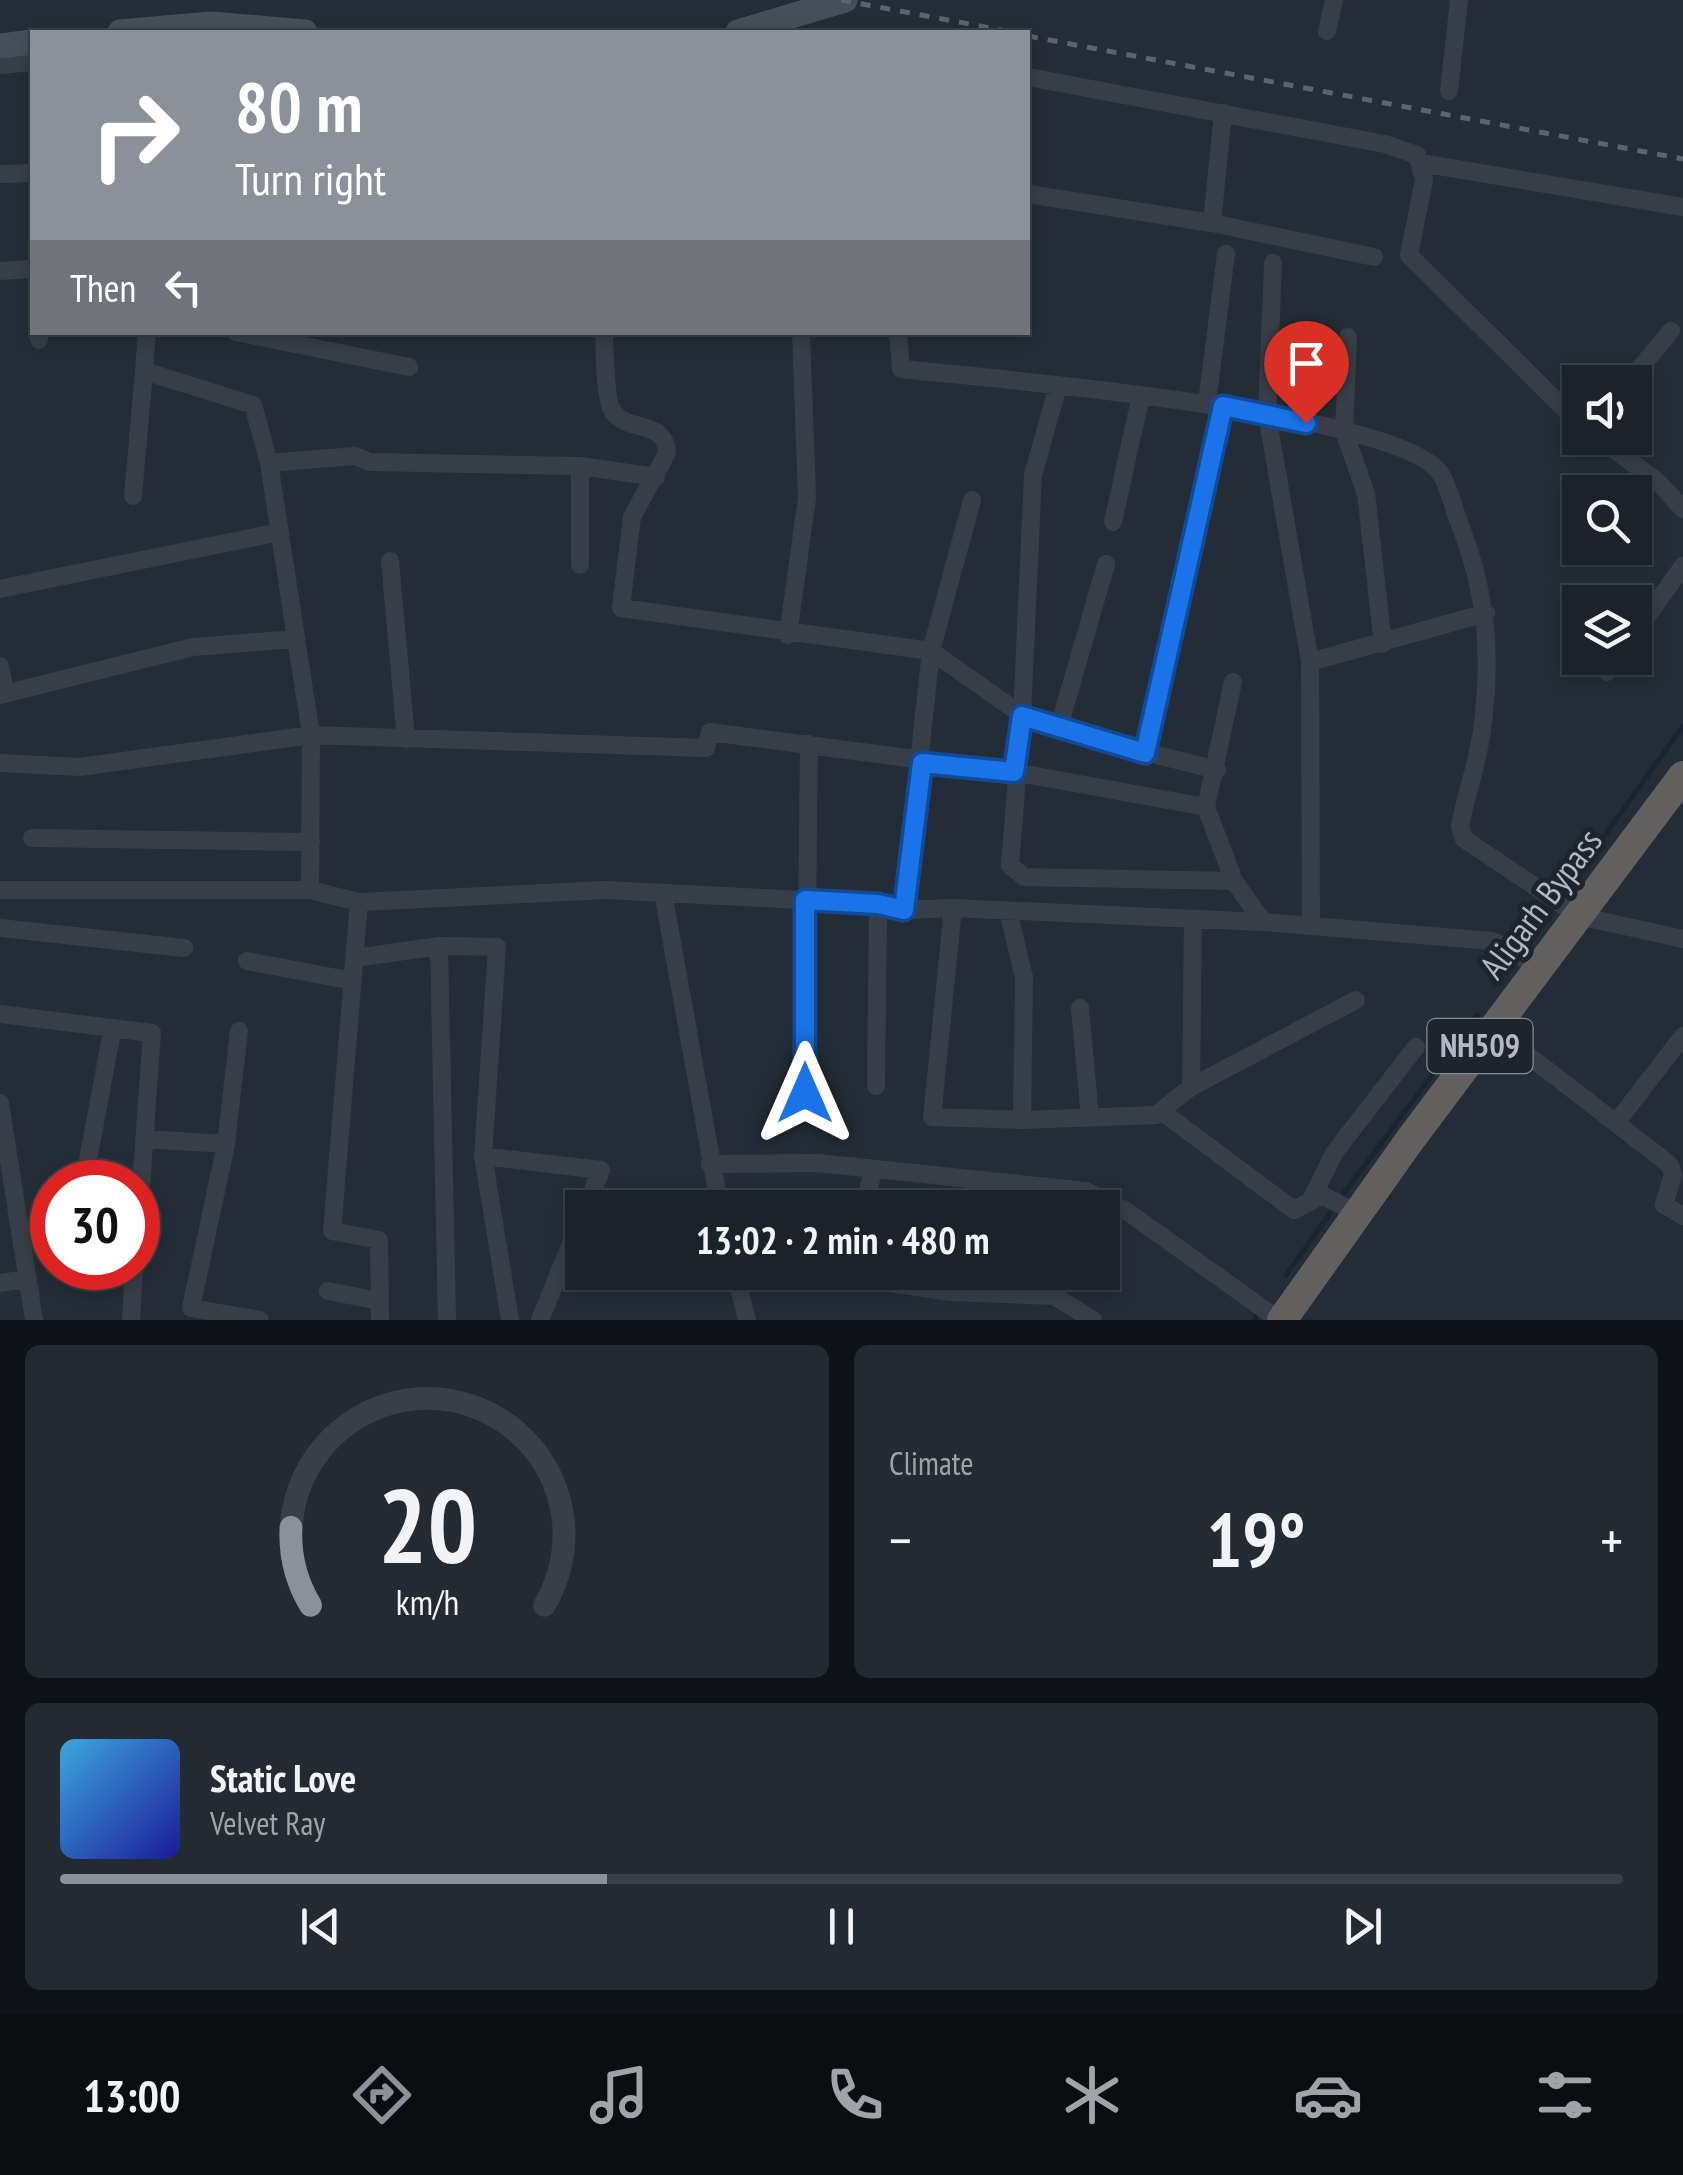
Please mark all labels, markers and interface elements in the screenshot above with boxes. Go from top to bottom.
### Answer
text: 80 m [235,61,363,151]
icon: right [70,70,200,200]
text: Turn right [235,149,386,207]
icon: left [156,260,211,315]
text: Then [70,263,136,312]
pin [1264,321,1349,424]
icon: arrive [1279,336,1334,391]
map controls [1562,365,1652,675]
button: sound [1562,365,1652,455]
button: search [1562,475,1652,565]
button: layers [1562,585,1652,675]
street label: Aligarh Bypass [1469,819,1612,988]
road number: NH509 [1428,1019,1532,1073]
position arrow [753,1041,857,1145]
speed limit sign: 30 [30,1160,160,1290]
text: 13:02 · 2 min · 480 m [696,1215,989,1264]
text: Climate [889,1442,973,1484]
text: 20 [377,1457,477,1592]
text: 19° [1206,1491,1306,1588]
text: − [889,1504,912,1575]
text: + [1600,1504,1623,1575]
text: km/h [395,1579,459,1625]
text: Static Love [210,1753,356,1802]
text: Velvet Ray [210,1802,325,1844]
icon: previous [293,1899,348,1954]
icon: pause [814,1899,869,1954]
icon: next [1335,1899,1390,1954]
icon: directions [347,2060,417,2130]
icon: music [584,2060,654,2130]
icon: phone [820,2060,890,2130]
icon: climate [1057,2060,1127,2130]
icon: car [1293,2060,1363,2130]
icon: filters [1530,2060,1600,2130]
text: 13:00 [83,2066,181,2124]

